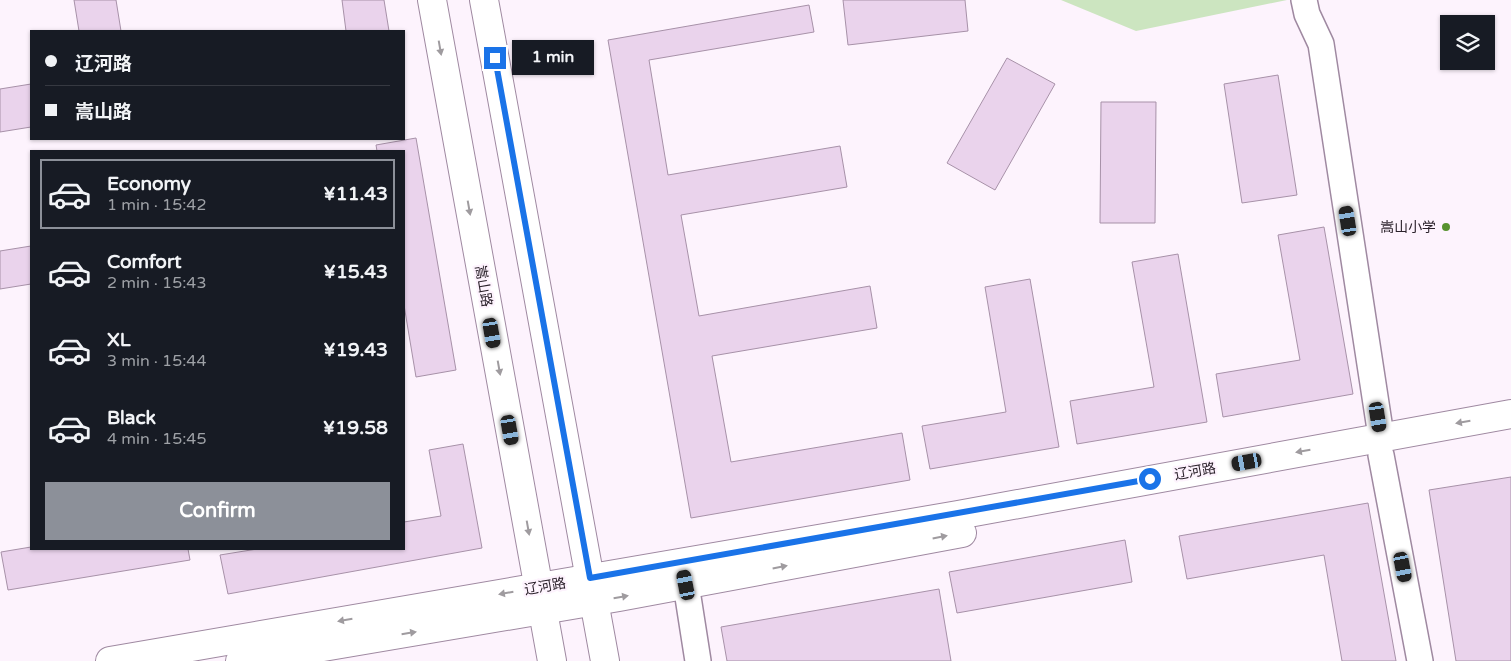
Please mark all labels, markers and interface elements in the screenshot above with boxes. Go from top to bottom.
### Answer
map controls [1440,15,1495,70]
button: layers [1440,15,1495,70]
one-way arrow [437,40,445,56]
callout: 1 min [512,40,595,76]
route end [484,47,506,69]
text: 1 min [532,47,574,67]
text: 辽河路 [75,53,132,75]
text: 嵩山路 [75,101,132,123]
icon: car [47,172,92,217]
text: Economy [107,173,191,195]
text: ¥11.43 [323,183,388,205]
text: 1 min · 15:42 [107,195,206,215]
one-way arrow [466,200,474,216]
car [1338,205,1357,237]
place label: 嵩山小学 [1380,219,1436,236]
marker: 嵩山小学 [1440,221,1452,233]
icon: car [47,250,92,295]
text: Comfort [107,251,181,273]
text: ¥15.43 [323,261,388,283]
street label: 嵩山路 [471,264,496,308]
text: 2 min · 15:43 [107,273,206,293]
car [482,317,501,349]
icon: car [47,328,92,373]
text: XL [107,329,131,351]
text: ¥19.43 [323,339,388,361]
text: 3 min · 15:44 [107,351,206,371]
one-way arrow [495,360,503,376]
car [1368,401,1387,433]
icon: car [47,406,92,451]
text: Black [107,407,156,429]
car [500,414,519,446]
text: ¥19.58 [323,417,388,439]
one-way arrow [1455,419,1471,427]
text: 4 min · 15:45 [107,429,206,449]
one-way arrow [1295,447,1311,455]
car [1230,452,1263,472]
street label: 辽河路 [1173,459,1217,484]
route start [1139,468,1161,490]
button: Confirm [45,482,390,540]
one-way arrow [524,520,532,536]
one-way arrow [932,533,948,541]
car [1392,551,1413,583]
one-way arrow [773,563,788,571]
car [675,569,696,601]
street label: 辽河路 [523,574,567,599]
one-way arrow [497,589,513,597]
one-way arrow [613,593,629,601]
one-way arrow [337,617,353,625]
one-way arrow [401,628,417,636]

